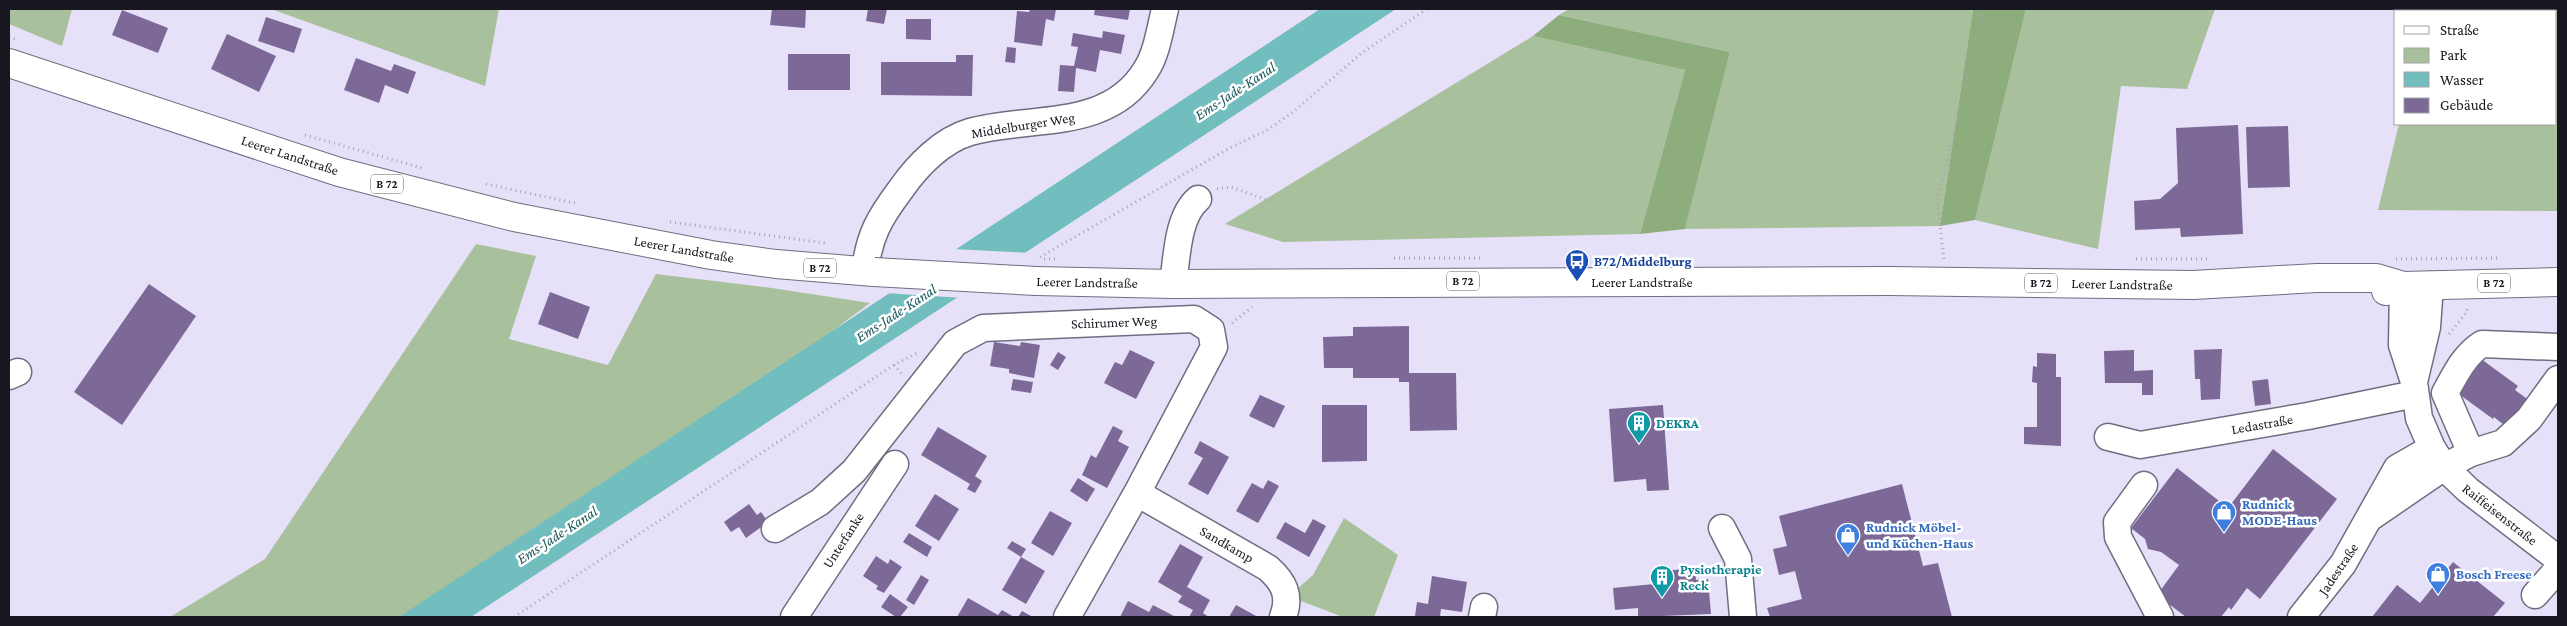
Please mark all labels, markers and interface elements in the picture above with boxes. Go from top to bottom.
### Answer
legend [2394,10,2557,125]
text: Straße [2440,22,2479,38]
text: Park [2440,47,2467,63]
water label: Ems-Jade-Kanal [1192,59,1279,124]
text: Wasser [2440,72,2484,88]
text: Gebäude [2440,97,2494,113]
street label: Middelburger Weg [970,109,1076,141]
street label: Leerer Landstraße [239,132,341,178]
road number: B 72 [371,174,403,193]
street label: Leerer Landstraße [633,232,735,266]
bus stop icon: B72/Middelburg [1564,248,1590,282]
place label: B72/Middelburg [1594,253,1692,269]
road number: B 72 [804,258,836,278]
road number: B 72 [1447,272,1479,290]
street label: Leerer Landstraße [1036,273,1138,291]
street label: Leerer Landstraße [1591,274,1693,290]
road number: B 72 [2025,274,2057,292]
road number: B 72 [2478,274,2510,292]
street label: Leerer Landstraße [2071,275,2173,293]
water label: Ems-Jade-Kanal [853,281,940,346]
street label: Schirumer Weg [1071,312,1158,331]
building icon: DEKRA [1626,410,1652,444]
street label: Ledastraße [2230,411,2294,437]
place label: DEKRA [1656,415,1700,431]
street label: Raiffeisenstraße [2460,480,2540,548]
place label: Rudnick MODE-Haus [2242,496,2317,528]
shop icon: Rudnick MODE-Haus [2211,499,2237,533]
water label: Ems-Jade-Kanal [514,503,601,568]
street label: Unterfanke [819,509,867,571]
place label: Rudnick Möbel- und Küchen-Haus [1866,519,1973,551]
street label: Sandkamp [1197,522,1257,566]
shop icon: Rudnick Möbel- und Küchen-Haus [1835,522,1861,556]
street label: Jadestraße [2314,540,2361,600]
place label: Pysiotherapie Reck [1680,561,1762,593]
shop icon: Bosch Freese [2425,561,2451,595]
building icon: Pysiotherapie Reck [1649,564,1675,598]
place label: Bosch Freese [2456,566,2532,582]

